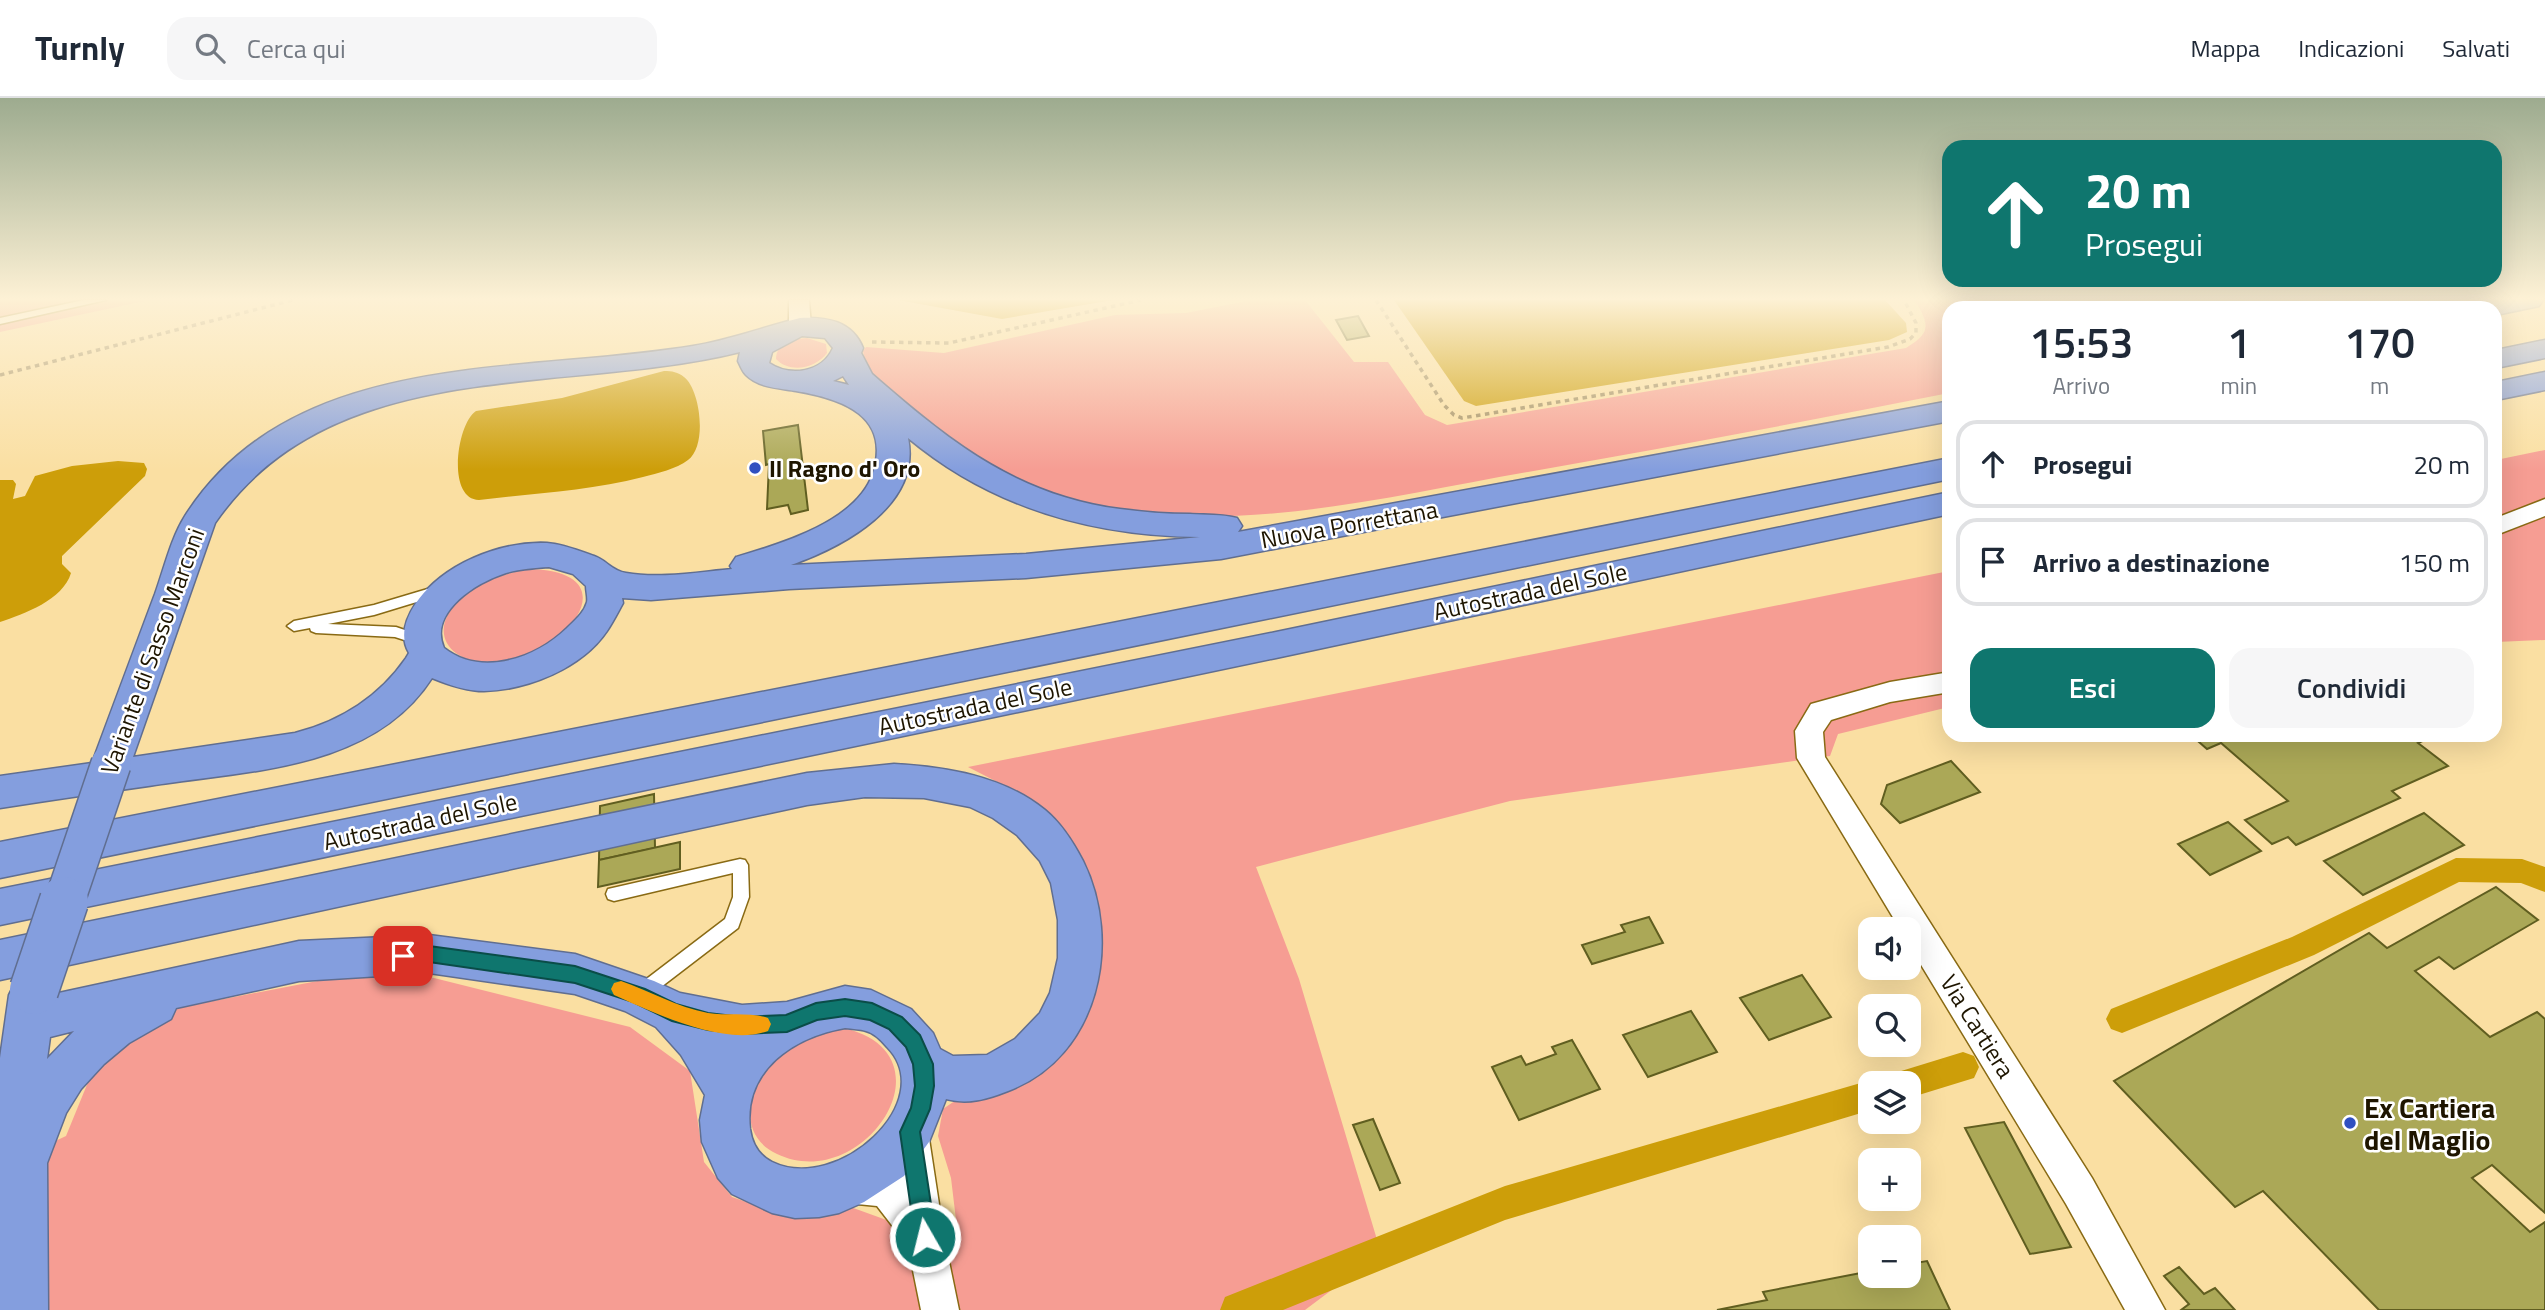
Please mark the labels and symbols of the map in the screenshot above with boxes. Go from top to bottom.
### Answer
place label: Il Ragno d' Oro [769,450,920,486]
marker: Il Ragno d' Oro [747,460,763,476]
street label: Nuova Porrettana [1258,491,1440,557]
street label: Variante di Sasso Marconi [91,523,213,779]
street label: Autostrada del Sole [1430,553,1630,629]
street label: Autostrada del Sole [875,668,1075,744]
street label: Autostrada del Sole [320,783,520,859]
pin [373,926,433,986]
street label: Via Cartiera [1932,967,2024,1085]
place label: Ex Cartiera del Maglio [2364,1086,2495,1161]
marker: Ex Cartiera del Maglio [2342,1115,2358,1131]
position arrow [888,1200,962,1274]

